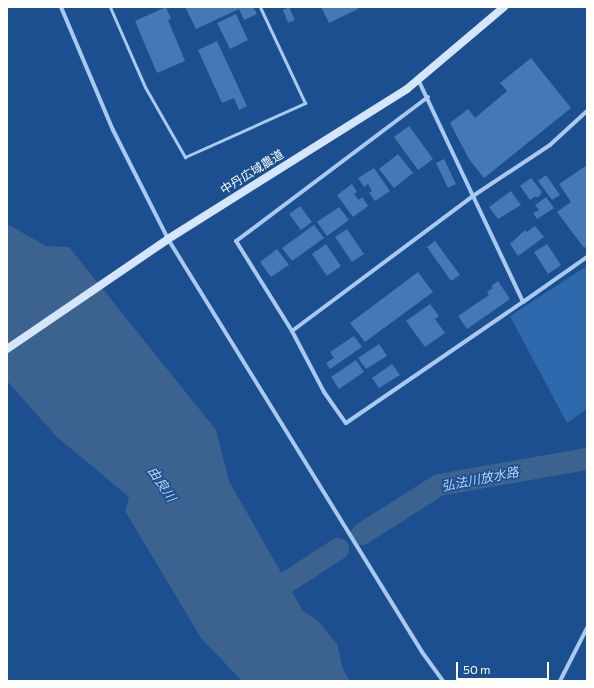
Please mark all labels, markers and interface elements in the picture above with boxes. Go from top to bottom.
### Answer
street label: 中丹広域農道 [218,147,286,197]
water label: 由良川 [145,463,179,505]
water label: 弘法川放水路 [440,464,520,494]
scale bar [458,654,551,680]
text: 50 m [463,662,491,676]

